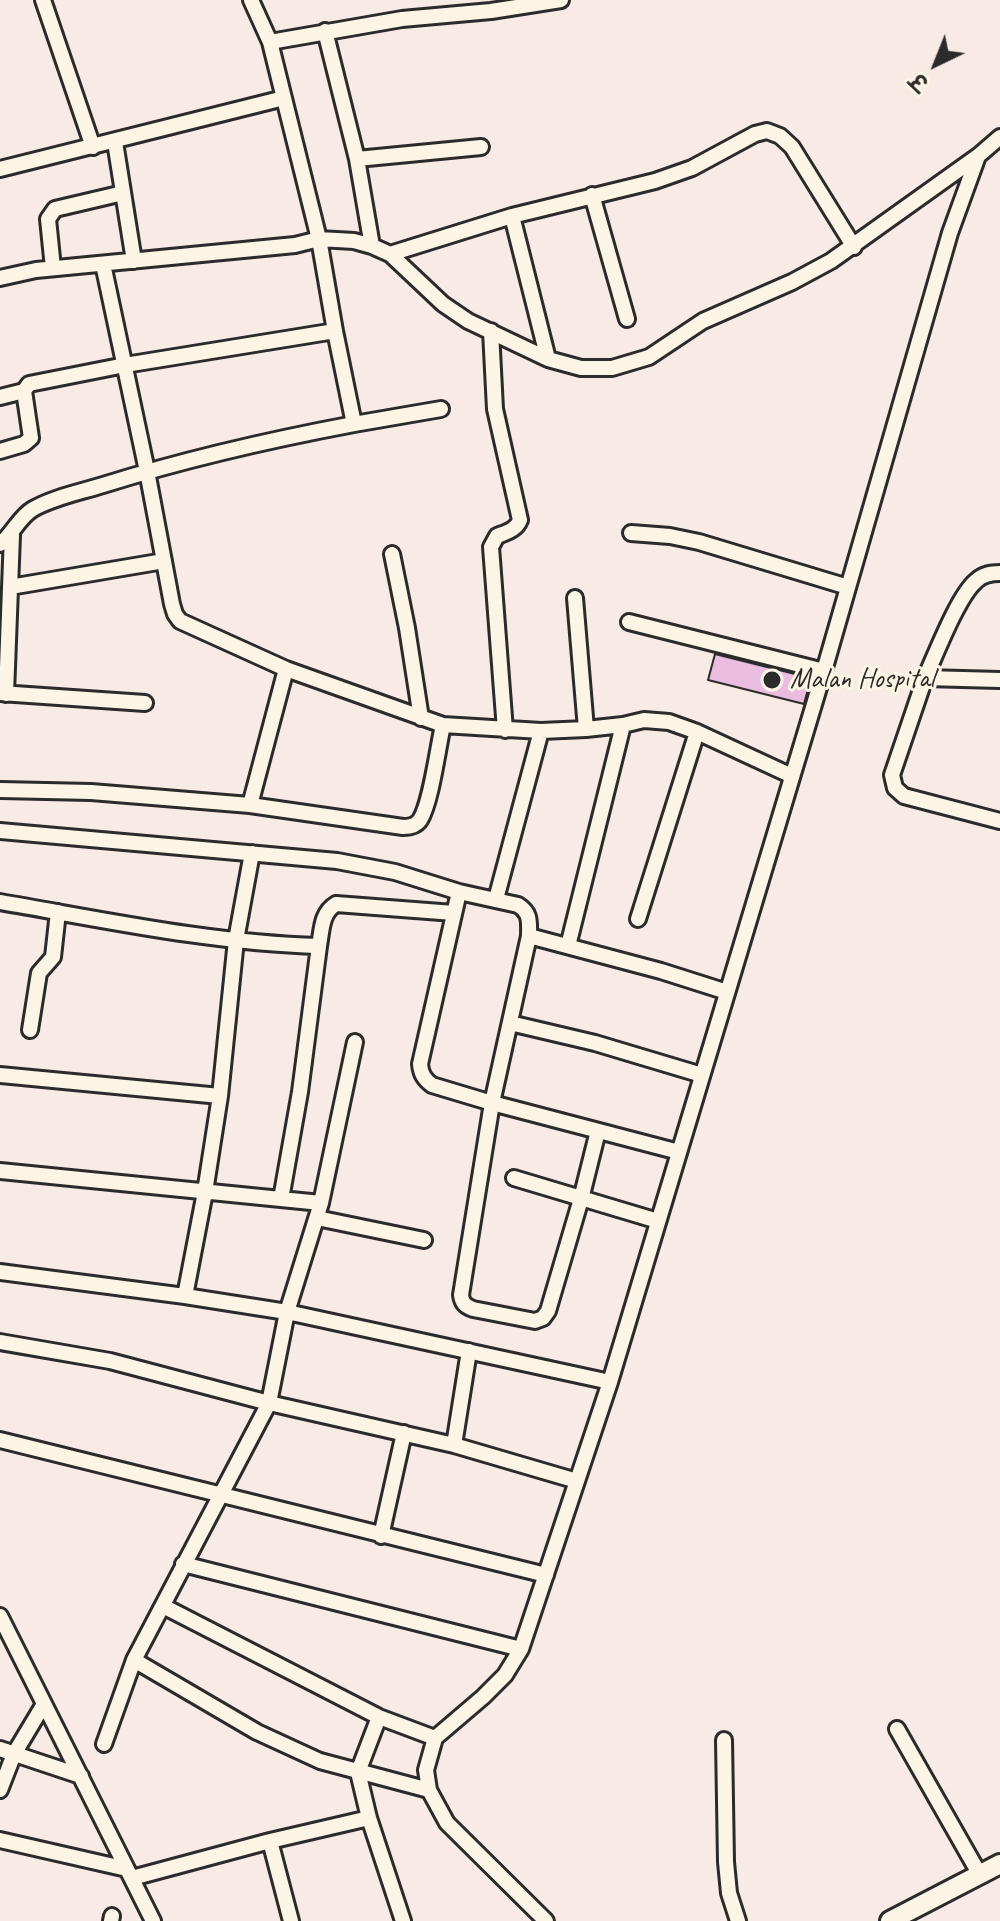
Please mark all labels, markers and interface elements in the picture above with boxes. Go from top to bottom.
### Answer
north arrow [896,24,976,104]
text: उ [905,66,935,97]
place label: Malan Hospital [790,663,934,697]
marker: Malan Hospital [761,669,783,691]

